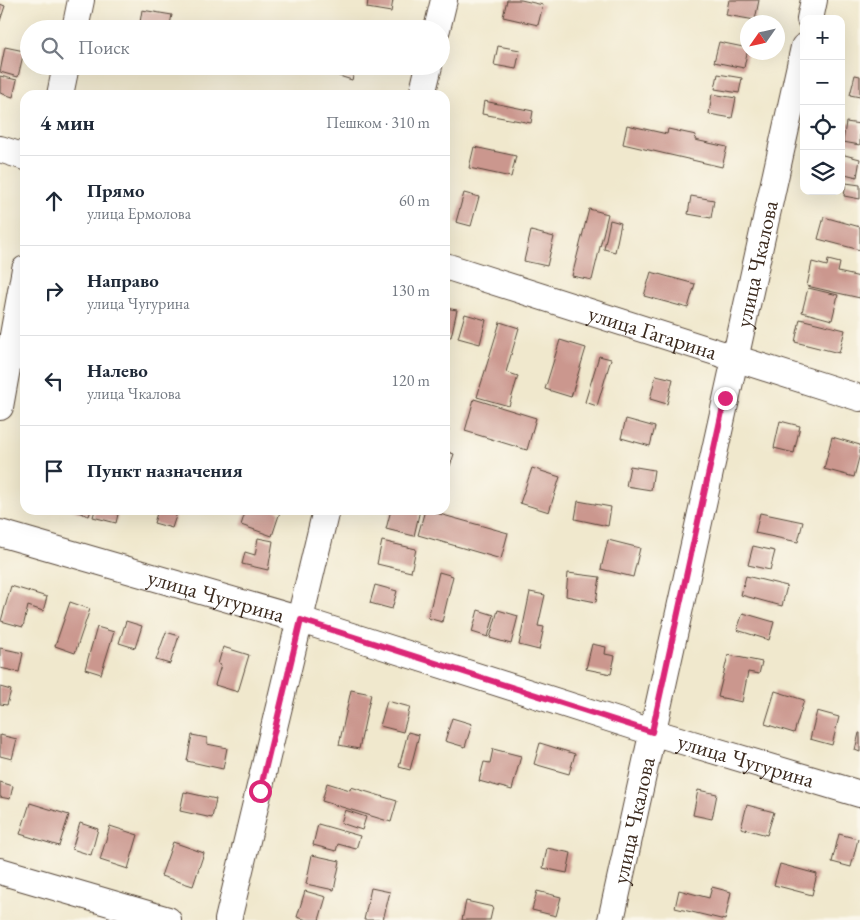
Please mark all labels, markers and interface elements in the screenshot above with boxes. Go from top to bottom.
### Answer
north arrow [740,15,785,60]
map controls [800,15,845,195]
button: + [800,15,845,60]
search box [20,20,450,75]
icon: search [38,34,66,62]
text: Поиск [78,35,130,60]
button: − [800,60,845,105]
button: locate [800,105,845,150]
text: 4 мин [40,109,95,136]
text: Пешком · 310 m [326,112,430,133]
button: layers [800,150,845,195]
text: Прямо [87,178,145,203]
icon: ahead [40,187,68,215]
text: 60 m [399,190,430,211]
street label: улица Чкалова [728,197,784,330]
text: улица Ермолова [87,203,191,224]
text: Направо [87,268,159,293]
icon: right [40,277,68,305]
text: 130 m [391,280,430,301]
text: улица Чугурина [87,293,190,314]
street label: улица Гагарина [585,298,721,366]
text: Налево [87,358,148,383]
icon: left [40,367,68,395]
text: 120 m [391,370,430,391]
text: улица Чкалова [87,383,181,404]
route end [714,387,737,410]
icon: arrive [40,457,68,485]
text: Пункт назначения [87,458,243,483]
street label: улица Чугурина [144,562,288,629]
street label: улица Чугурина [674,726,818,794]
street label: улица Чкалова [605,754,661,887]
route start [249,780,272,803]

